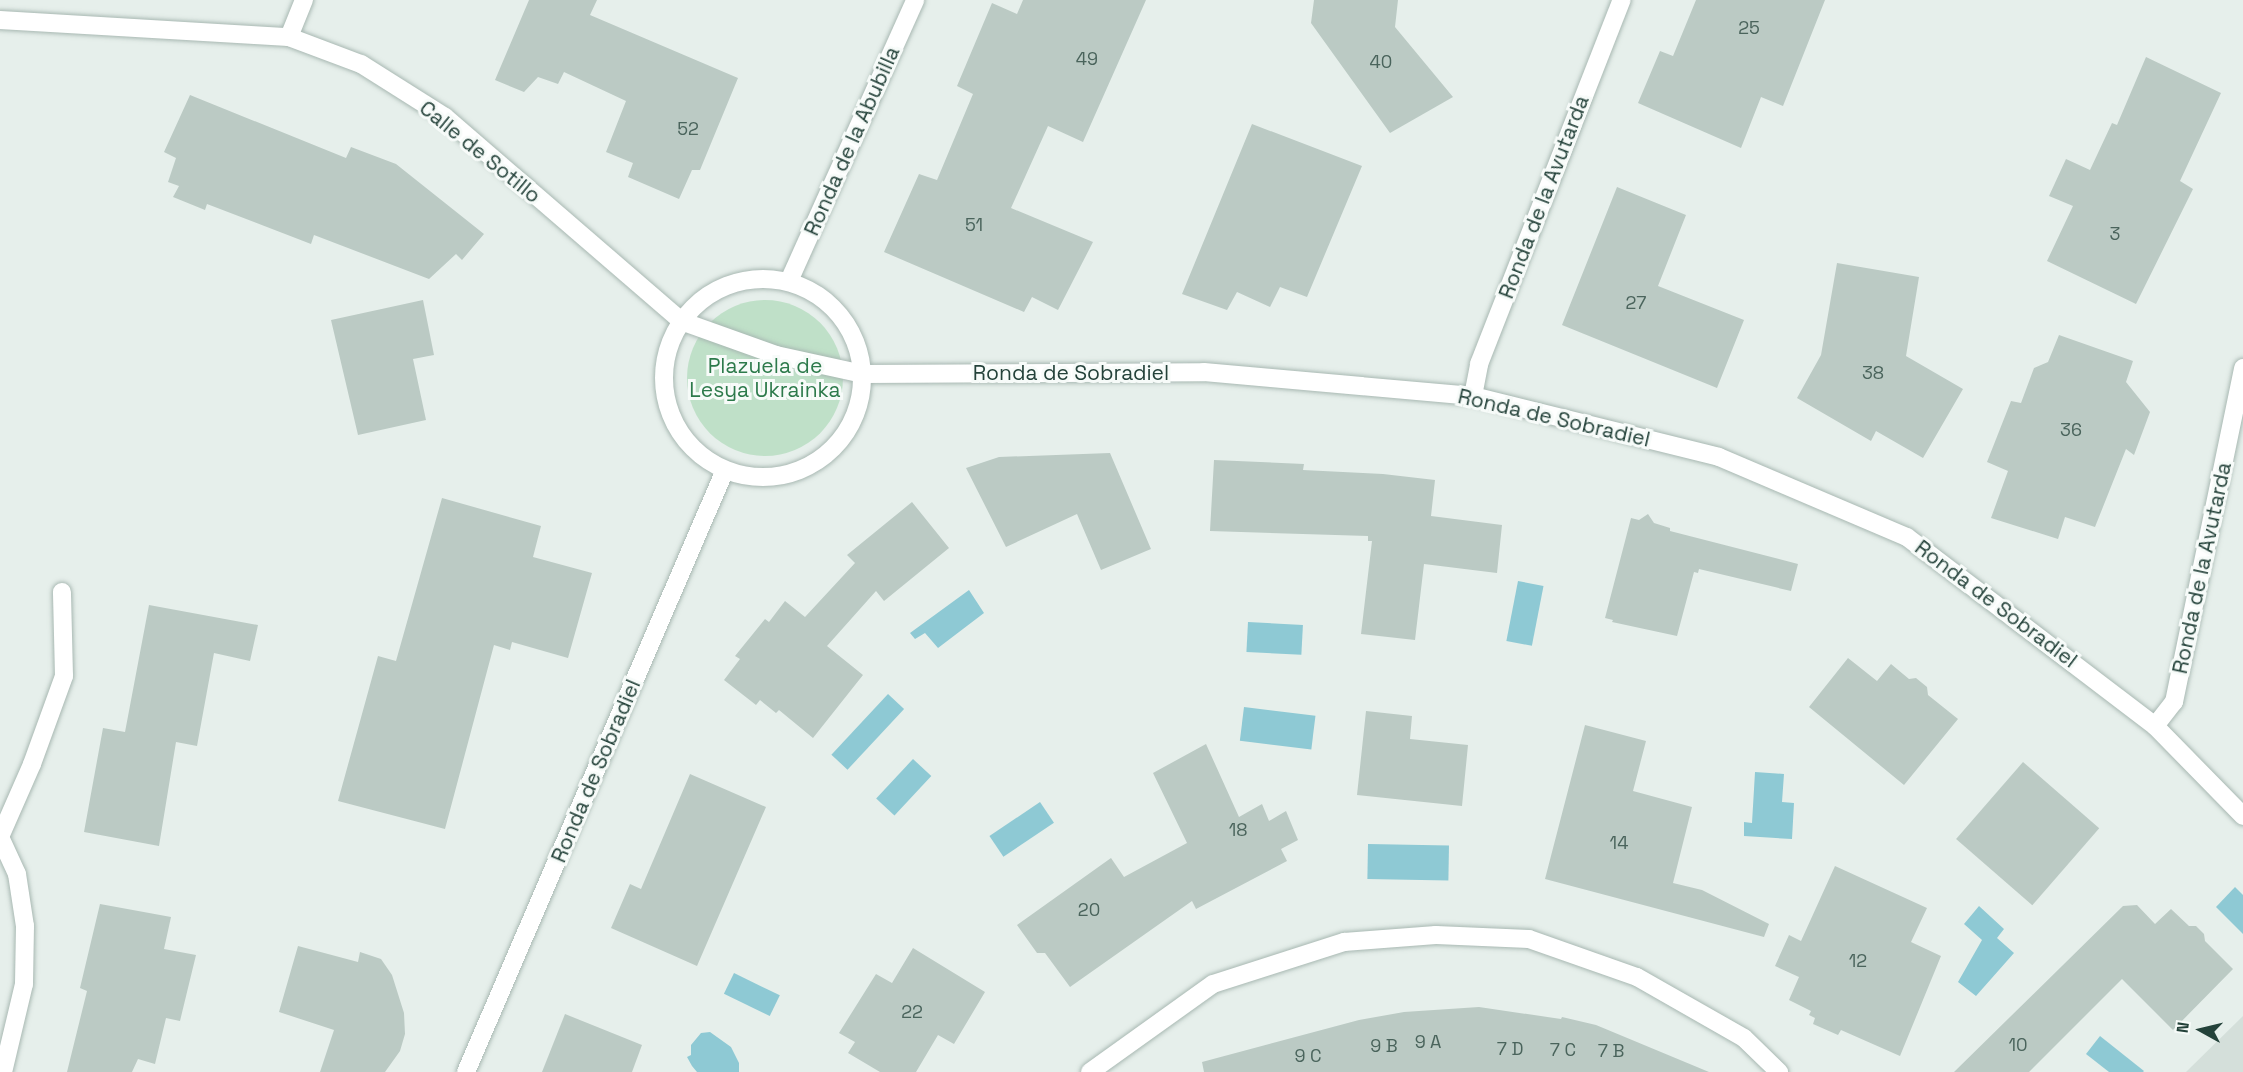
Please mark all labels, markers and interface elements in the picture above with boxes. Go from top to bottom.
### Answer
house number: 25 [1738,17,1760,39]
street label: Ronda de la Abubilla [799,42,905,240]
house number: 49 [1076,48,1098,70]
house number: 40 [1370,51,1392,73]
street label: Ronda de la Avutarda [1494,92,1594,302]
street label: Calle de Sotillo [414,95,546,209]
house number: 52 [677,118,699,140]
house number: 51 [965,214,983,236]
house number: 3 [2110,223,2120,245]
house number: 27 [1626,292,1646,314]
park label: Plazuela de Lesya Ukrainka [689,353,841,403]
street label: Ronda de Sobradiel [973,360,1169,386]
house number: 38 [1862,362,1884,384]
street label: Ronda de Sobradiel [1455,384,1653,452]
house number: 36 [2060,419,2082,441]
street label: Ronda de la Avutarda [2167,460,2237,676]
street label: Ronda de Sobradiel [1910,535,2082,673]
street label: Ronda de Sobradiel [546,676,646,866]
house number: 18 [1229,819,1247,841]
house number: 14 [1610,832,1628,854]
house number: 20 [1078,899,1100,921]
house number: 12 [1849,950,1867,972]
north arrow [2171,1000,2231,1060]
house number: 22 [901,1001,923,1023]
text: N [2172,1021,2194,1034]
house number: 9 A [1415,1031,1441,1053]
house number: 10 [2008,1034,2028,1056]
house number: 9 B [1370,1035,1398,1057]
house number: 7 D [1497,1038,1523,1060]
house number: 7 C [1550,1039,1576,1061]
house number: 7 B [1598,1040,1624,1062]
house number: 9 C [1294,1045,1322,1067]

